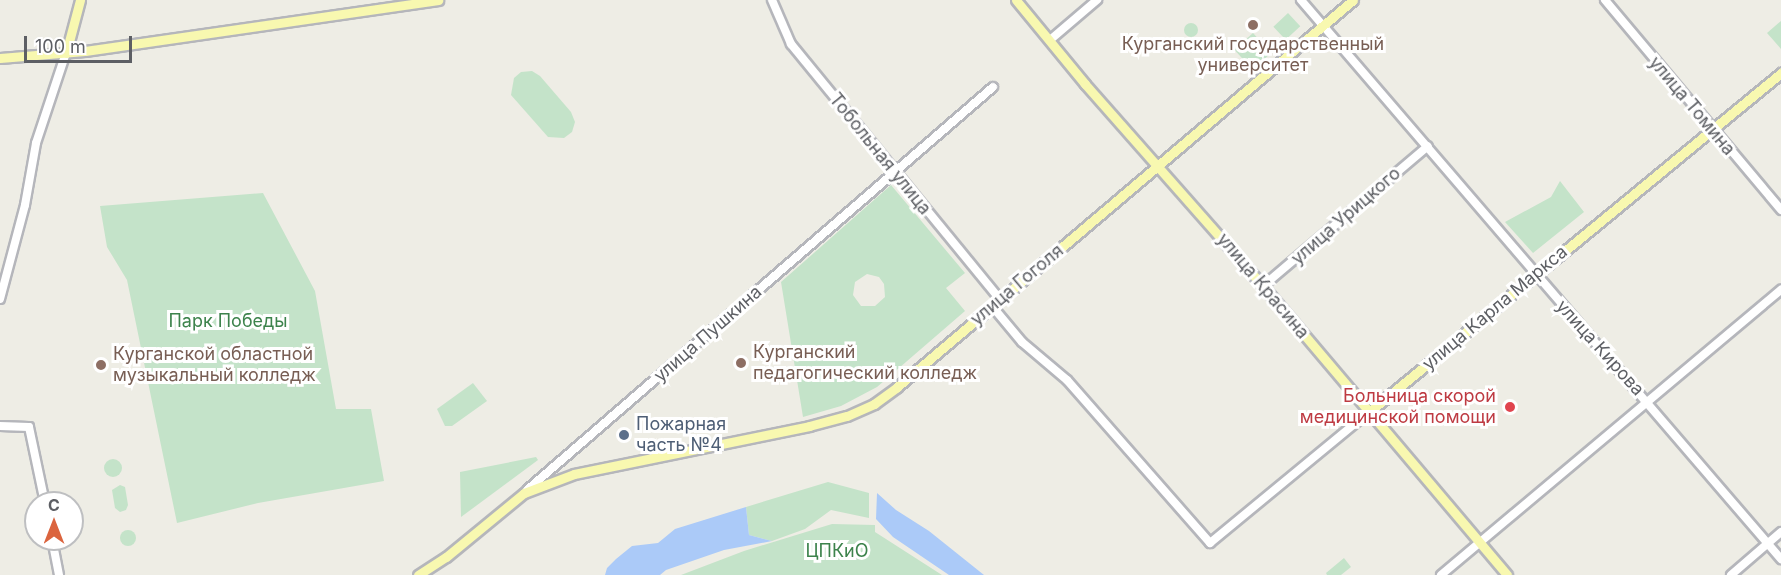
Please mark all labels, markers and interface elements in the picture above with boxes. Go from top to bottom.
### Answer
marker: Курганский государственный университет [1246,18,1260,32]
scale bar [27,24,135,62]
place label: Курганский государственный университет [1122,34,1384,76]
text: 100 m [35,36,86,57]
street label: улица Томина [1644,52,1740,160]
street label: Тобольная улица [824,89,936,219]
street label: улица Урицкого [1287,163,1405,269]
street label: улица Красина [1213,229,1313,343]
street label: улица Гоголя [966,240,1068,330]
street label: улица Карла Маркса [1418,241,1572,375]
street label: улица Пушкина [650,281,766,387]
street label: улица Кирова [1551,296,1649,400]
park label: Парк Победы [168,310,288,332]
place label: Курганский педагогический колледж [753,342,977,385]
place label: Курганской областной музыкальный колледж [113,344,316,386]
marker: Курганский педагогический колледж [734,356,748,370]
marker: Курганской областной музыкальный колледж [94,358,108,372]
place label: Больница скорой медицинской помощи [1300,386,1496,428]
marker: Больница скорой медицинской помощи [1501,398,1519,416]
place label: Пожарная часть №4 [636,414,726,456]
marker: Пожарная часть №4 [617,428,631,442]
north arrow [24,491,84,551]
text: С [48,495,60,515]
park label: ЦПКиО [806,540,868,562]

